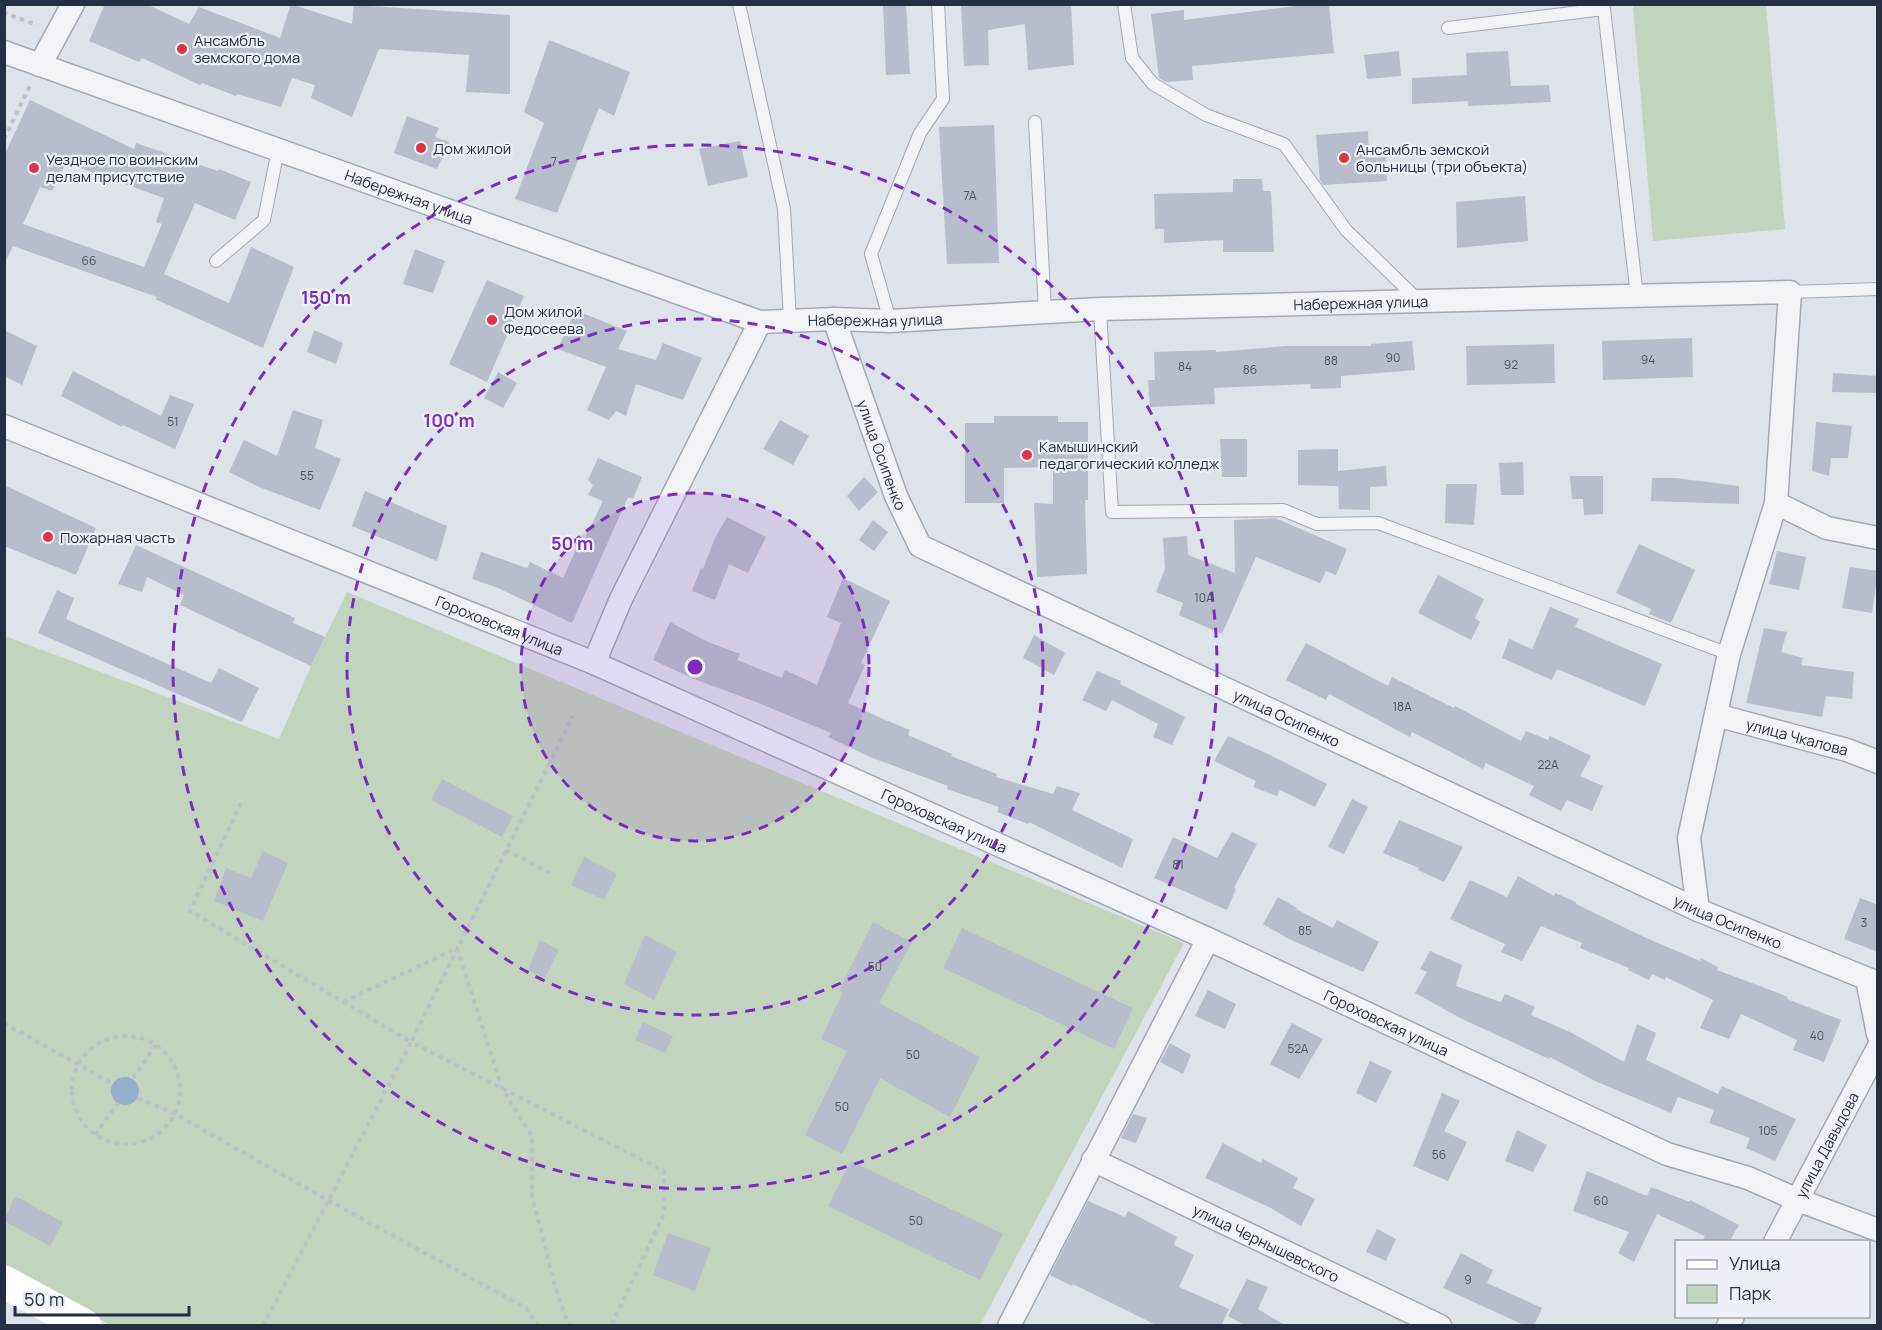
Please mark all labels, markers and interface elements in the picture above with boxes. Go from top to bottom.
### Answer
place label: Ансамбль земского дома [194,30,300,68]
marker: Ансамбль земского дома [175,42,189,56]
place label: Дом жилой [433,138,511,159]
place label: Ансамбль земской больницы (три объекта) [1356,139,1528,177]
marker: Дом жилой [414,141,428,155]
place label: Уездное по воинским делам присутствие [46,149,198,187]
marker: Ансамбль земской больницы (три объекта) [1337,151,1351,165]
house number: 7 [551,153,557,170]
marker: Уездное по воинским делам присутствие [27,161,41,175]
street label: Набережная улица [342,164,476,229]
house number: 7А [963,187,977,204]
house number: 66 [82,252,96,269]
text: 150 m [301,285,351,309]
street label: Набережная улица [1293,290,1428,315]
place label: Дом жилой Федосеева [504,301,583,339]
street label: Набережная улица [807,308,943,332]
marker: Дом жилой Федосеева [485,313,499,327]
house number: 90 [1386,349,1400,366]
house number: 94 [1641,351,1655,368]
house number: 88 [1324,352,1338,369]
house number: 92 [1504,356,1518,373]
house number: 84 [1178,358,1192,375]
house number: 86 [1243,361,1257,378]
street label: улица Осипенко [853,397,912,513]
text: 100 m [423,408,475,432]
house number: 51 [167,413,179,430]
place label: Камышинский педагогический колледж [1039,436,1220,474]
marker: Камышинский педагогический колледж [1020,448,1034,462]
house number: 55 [300,467,314,484]
place label: Пожарная часть [60,527,175,548]
marker: Пожарная часть [41,530,55,544]
text: 50 m [551,531,593,555]
house number: 10А [1194,589,1214,606]
street label: Гороховская улица [433,590,566,660]
centre of rings [685,657,705,677]
street label: улица Осипенко [1230,684,1344,752]
house number: 18А [1392,698,1412,715]
street label: улица Чкалова [1744,713,1851,760]
house number: 22А [1537,756,1559,773]
street label: Гороховская улица [878,783,1011,858]
house number: 81 [1172,856,1184,873]
street label: улица Осипенко [1670,890,1785,954]
house number: 3 [1861,914,1867,931]
house number: 85 [1298,922,1312,939]
house number: 50 [868,958,882,975]
street label: Гороховская улица [1321,984,1452,1061]
house number: 40 [1810,1027,1824,1044]
house number: 52А [1288,1040,1309,1057]
house number: 50 [906,1046,920,1063]
street label: улица Давыдова [1790,1088,1863,1202]
house number: 50 [835,1098,849,1115]
house number: 105 [1759,1122,1778,1139]
house number: 56 [1432,1146,1446,1163]
house number: 60 [1594,1192,1608,1209]
street label: улица Чернышевского [1189,1199,1343,1287]
house number: 50 [909,1212,923,1229]
legend [1675,1240,1870,1318]
text: Улица [1729,1251,1781,1275]
house number: 9 [1464,1271,1472,1288]
scale bar [15,1279,189,1317]
text: Парк [1729,1281,1772,1305]
text: 50 m [24,1287,64,1311]

